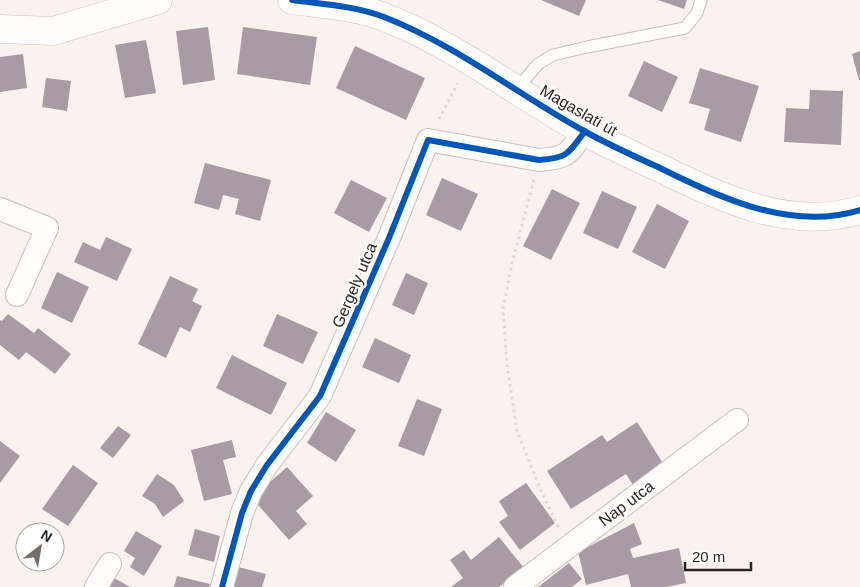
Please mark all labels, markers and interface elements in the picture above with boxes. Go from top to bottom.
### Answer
street label: Magaslati út [537,82,621,140]
street label: Gergely utca [329,240,380,330]
street label: Nap utca [596,477,657,529]
north arrow [15,522,65,572]
text: N [38,526,55,545]
scale bar [685,540,751,572]
text: 20 m [692,548,725,565]

